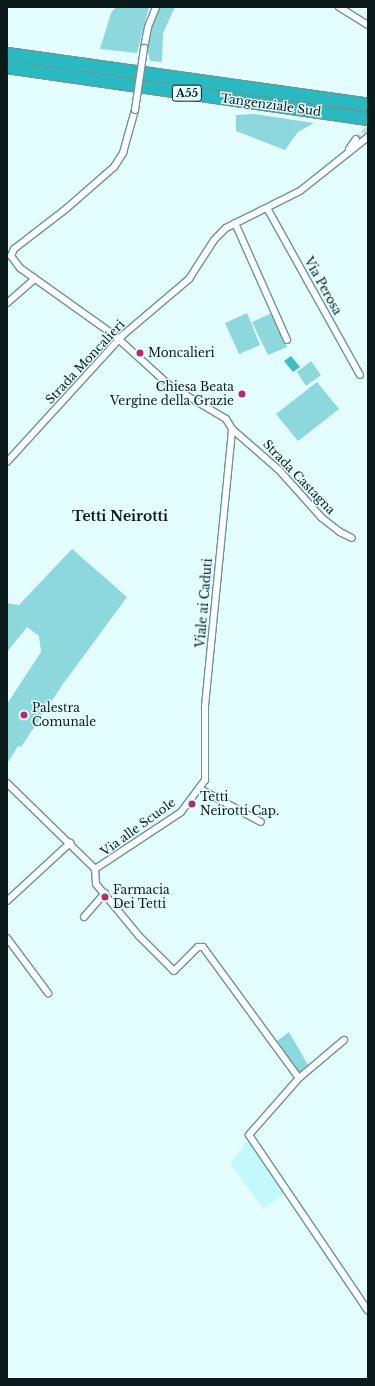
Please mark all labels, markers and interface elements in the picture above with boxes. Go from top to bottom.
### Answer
road number: A55 [171,84,203,102]
street label: Tangenziale Sud [220,91,322,119]
street label: Via Perosa [301,255,345,317]
street label: Strada Moncalieri [42,317,128,407]
place label: Moncalieri [148,346,215,360]
marker: Moncalieri [135,348,145,358]
place label: Chiesa Beata Vergine della Grazie [110,380,234,408]
marker: Chiesa Beata Vergine della Grazie [237,389,247,399]
street label: Strada Castagna [260,437,338,517]
district label: Tetti Neirotti [72,508,168,524]
street label: Viale ai Caduti [193,558,215,648]
place label: Palestra Comunale [32,701,96,729]
marker: Palestra Comunale [19,710,29,720]
place label: Tetti Neirotti Cap. [200,790,279,818]
street label: Via alle Scuole [98,795,178,859]
marker: Tetti Neirotti Cap. [187,799,197,809]
place label: Farmacia Dei Tetti [113,883,170,911]
marker: Farmacia Dei Tetti [100,892,110,902]

